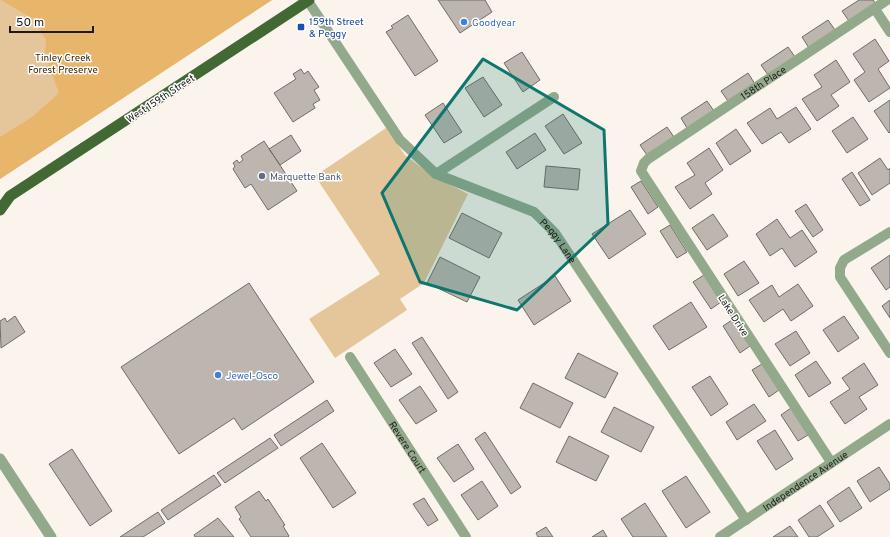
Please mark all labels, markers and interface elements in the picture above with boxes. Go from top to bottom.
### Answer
scale bar [10,8,93,34]
text: 50 m [16,15,44,31]
place label: 159th Street & Peggy [309,16,364,41]
marker: Goodyear [459,17,469,27]
place label: Goodyear [472,17,516,30]
marker: 159th Street & Peggy [296,22,306,32]
park label: Tinley Creek Forest Preserve [28,52,98,77]
street label: 158th Place [739,64,789,104]
street label: West 159th Street [124,72,198,126]
marker: Marquette Bank [257,171,267,181]
place label: Marquette Bank [270,171,341,184]
street label: Peggy Lane [536,216,578,266]
street label: Lake Drive [714,292,751,339]
marker: Jewel-Osco [213,370,223,380]
place label: Jewel-Osco [226,370,278,383]
street label: Revere Court [385,419,428,476]
street label: Independence Avenue [761,449,851,515]

